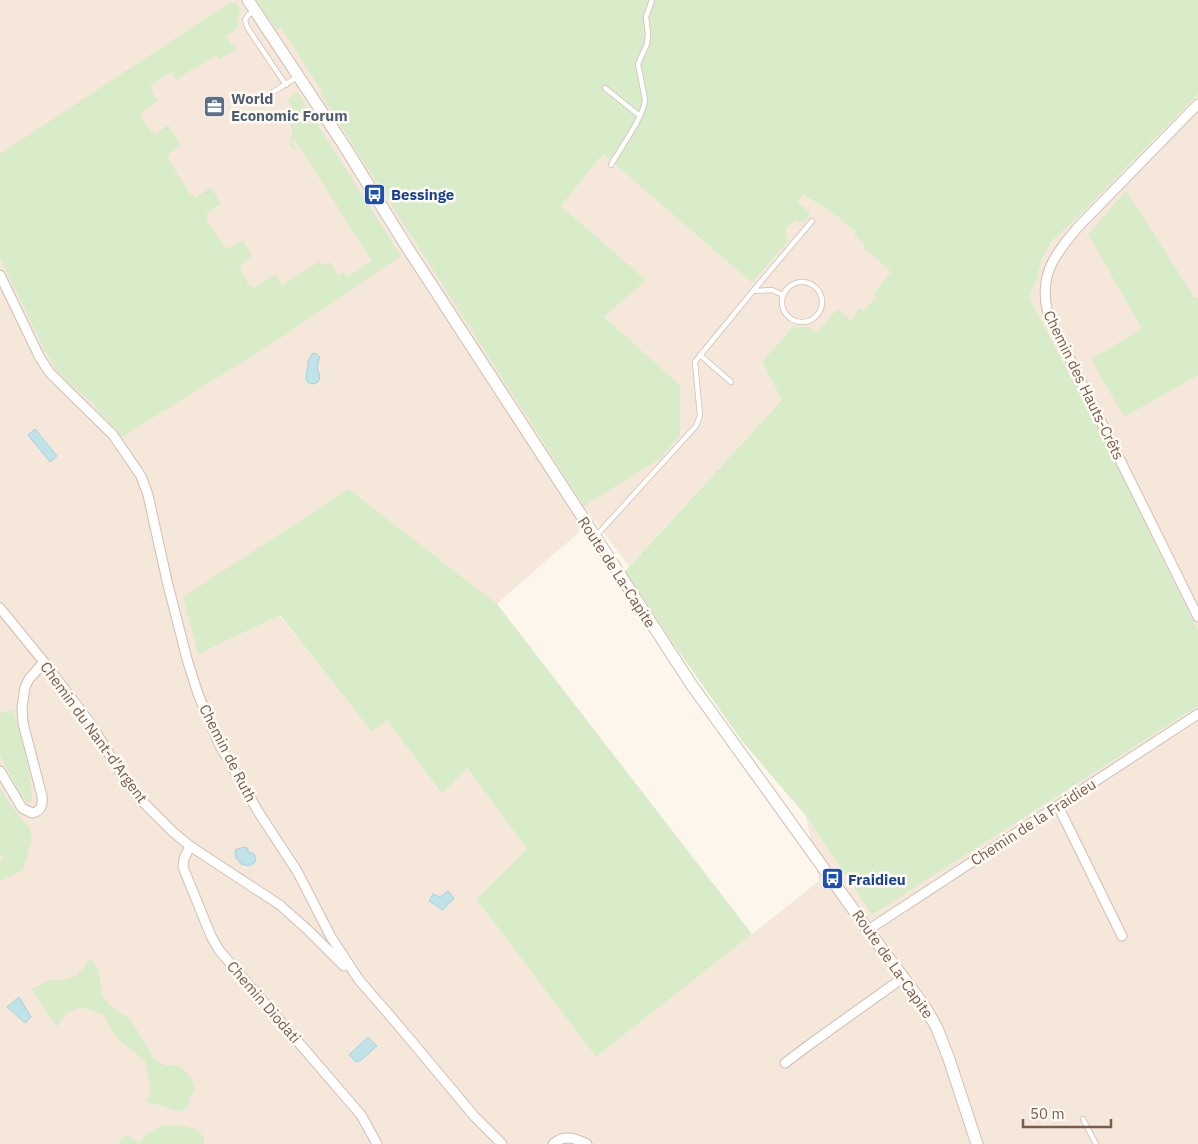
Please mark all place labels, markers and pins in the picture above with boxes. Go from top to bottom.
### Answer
place label: World Economic Forum [231,89,348,125]
office icon: World Economic Forum [203,95,227,119]
bus stop icon: Bessinge [363,182,387,206]
place label: Bessinge [391,185,454,204]
bus stop icon: Fraidieu [820,867,844,891]
place label: Fraidieu [848,870,906,889]

